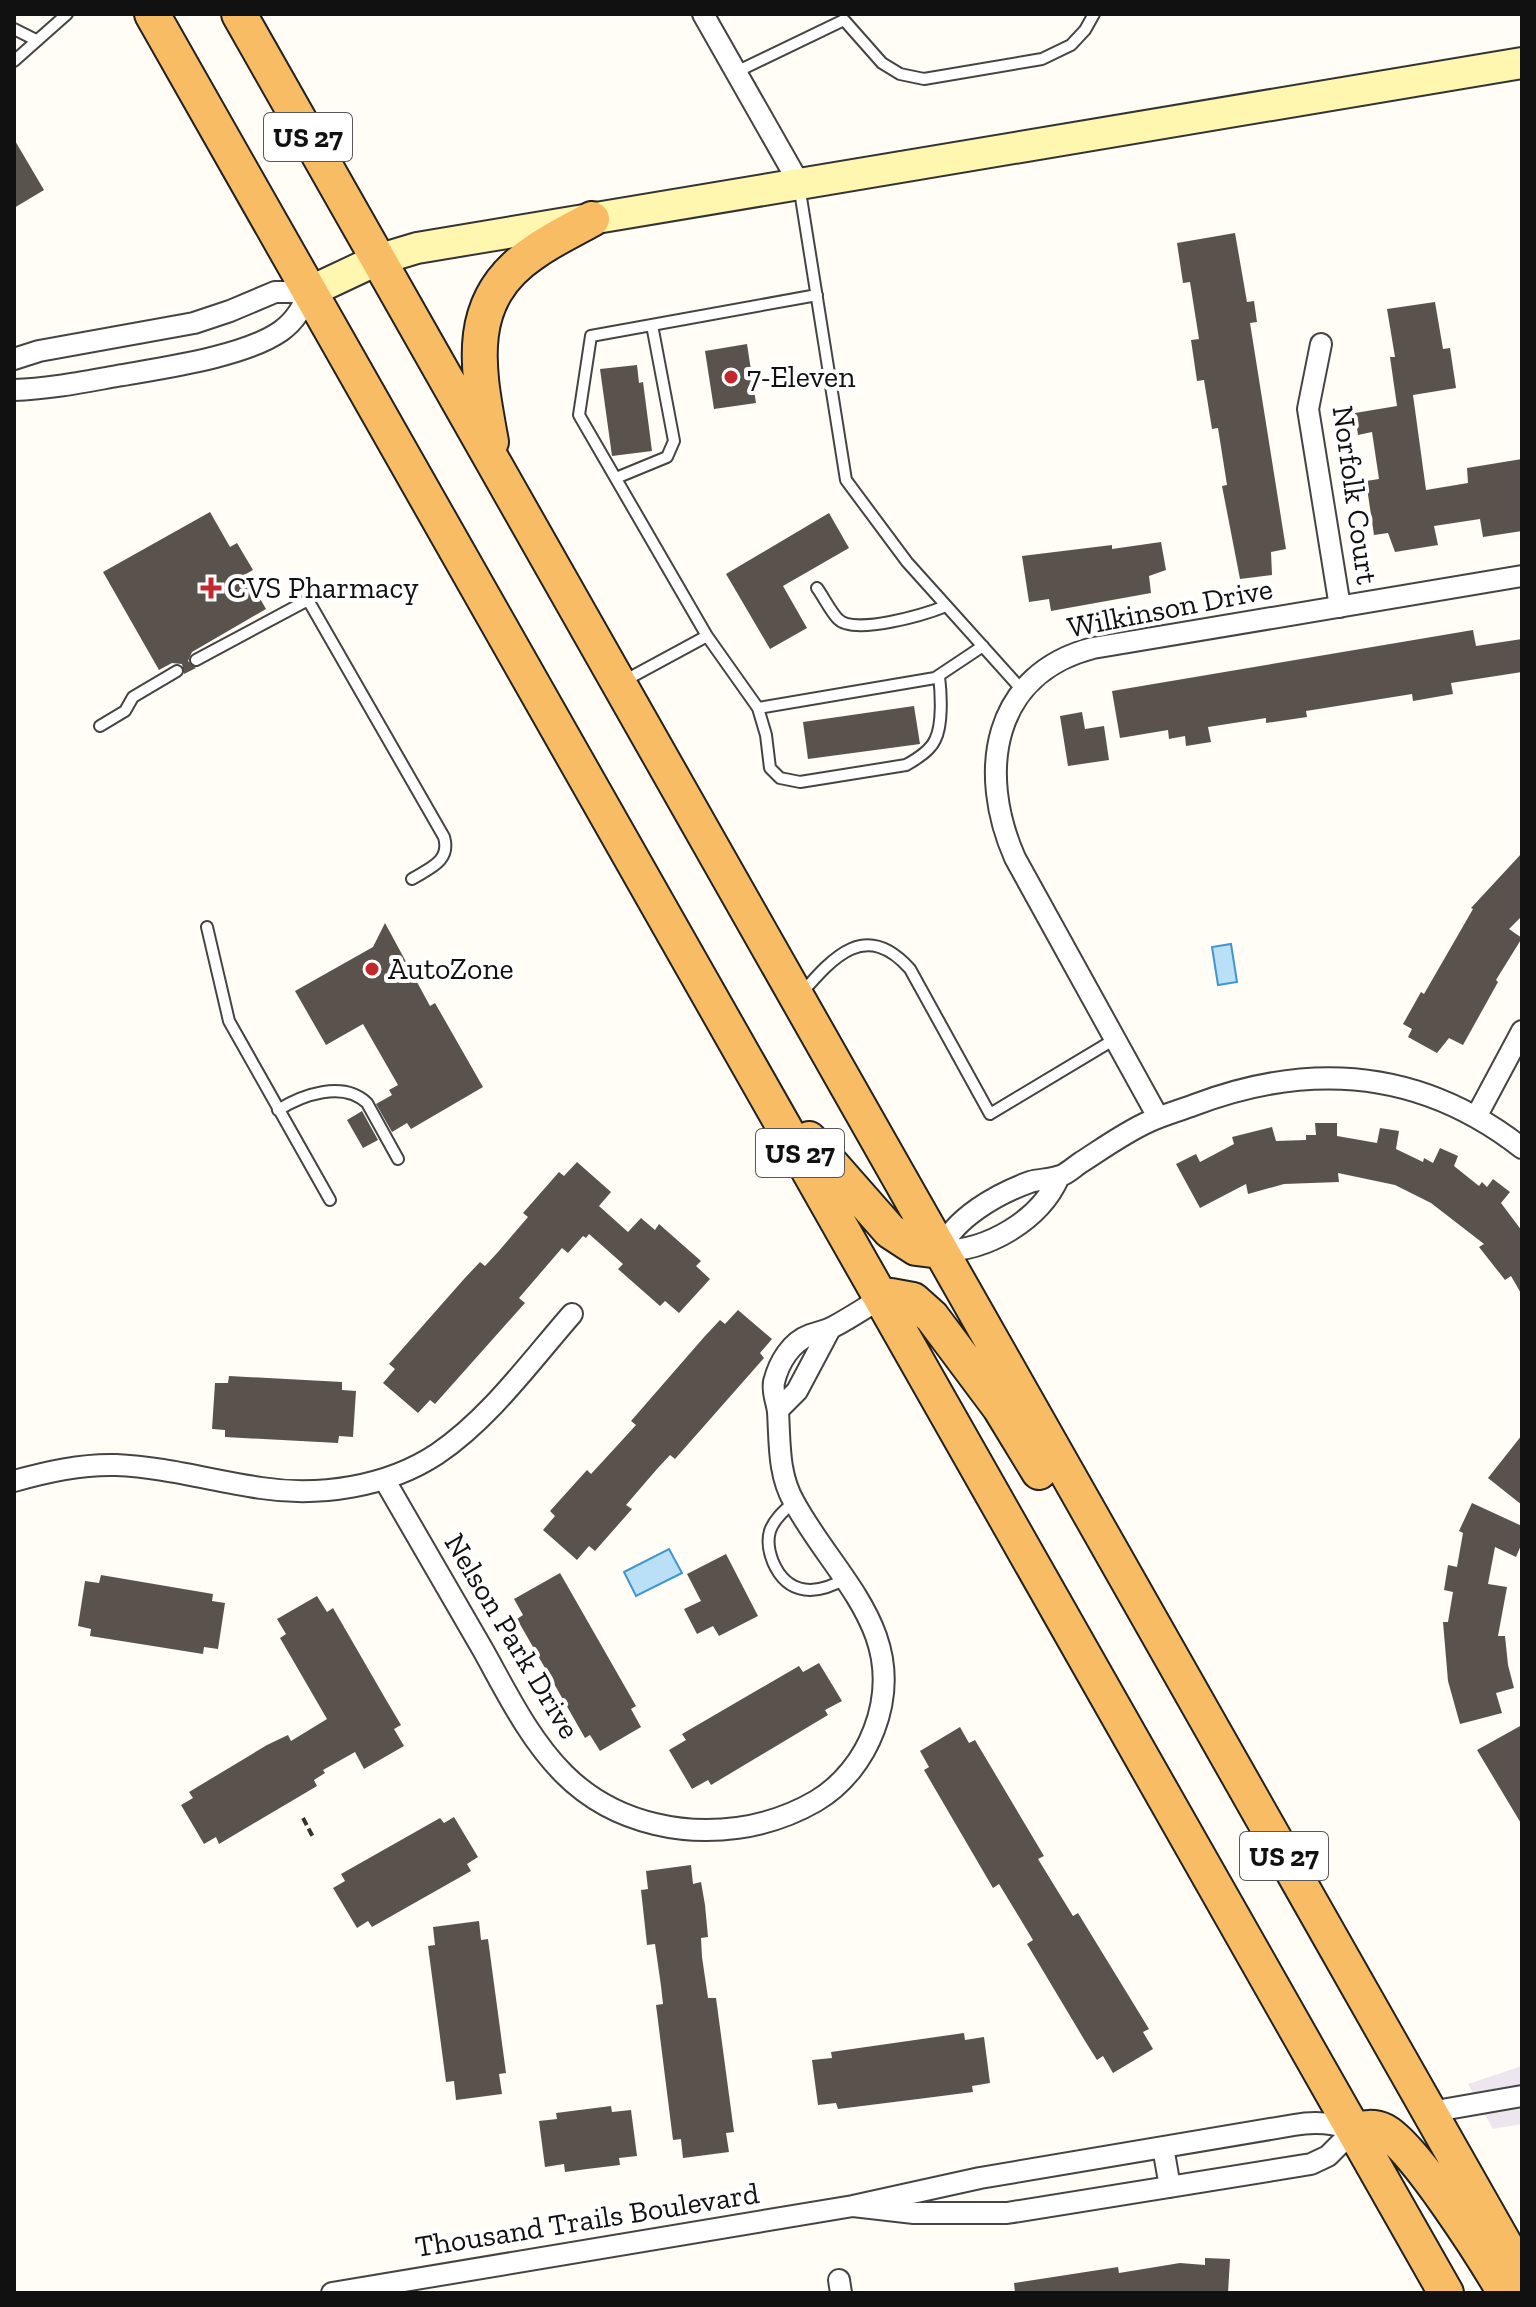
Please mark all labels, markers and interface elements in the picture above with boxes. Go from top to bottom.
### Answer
road number: US 27 [264,113,352,161]
place label: 7-Eleven [747,359,855,395]
marker: 7-Eleven [722,368,740,386]
street label: Norfolk Court [1325,403,1385,587]
place label: CVS Pharmacy [227,570,419,606]
street label: Wilkinson Drive [1064,570,1276,646]
marker: CVS Pharmacy [202,579,220,597]
place label: AutoZone [388,951,514,987]
marker: AutoZone [363,960,381,978]
road number: US 27 [756,1129,844,1177]
street label: Nelson Park Drive [437,1527,587,1745]
road number: US 27 [1240,1832,1328,1880]
street label: Thousand Trails Boulevard [413,2175,762,2265]

